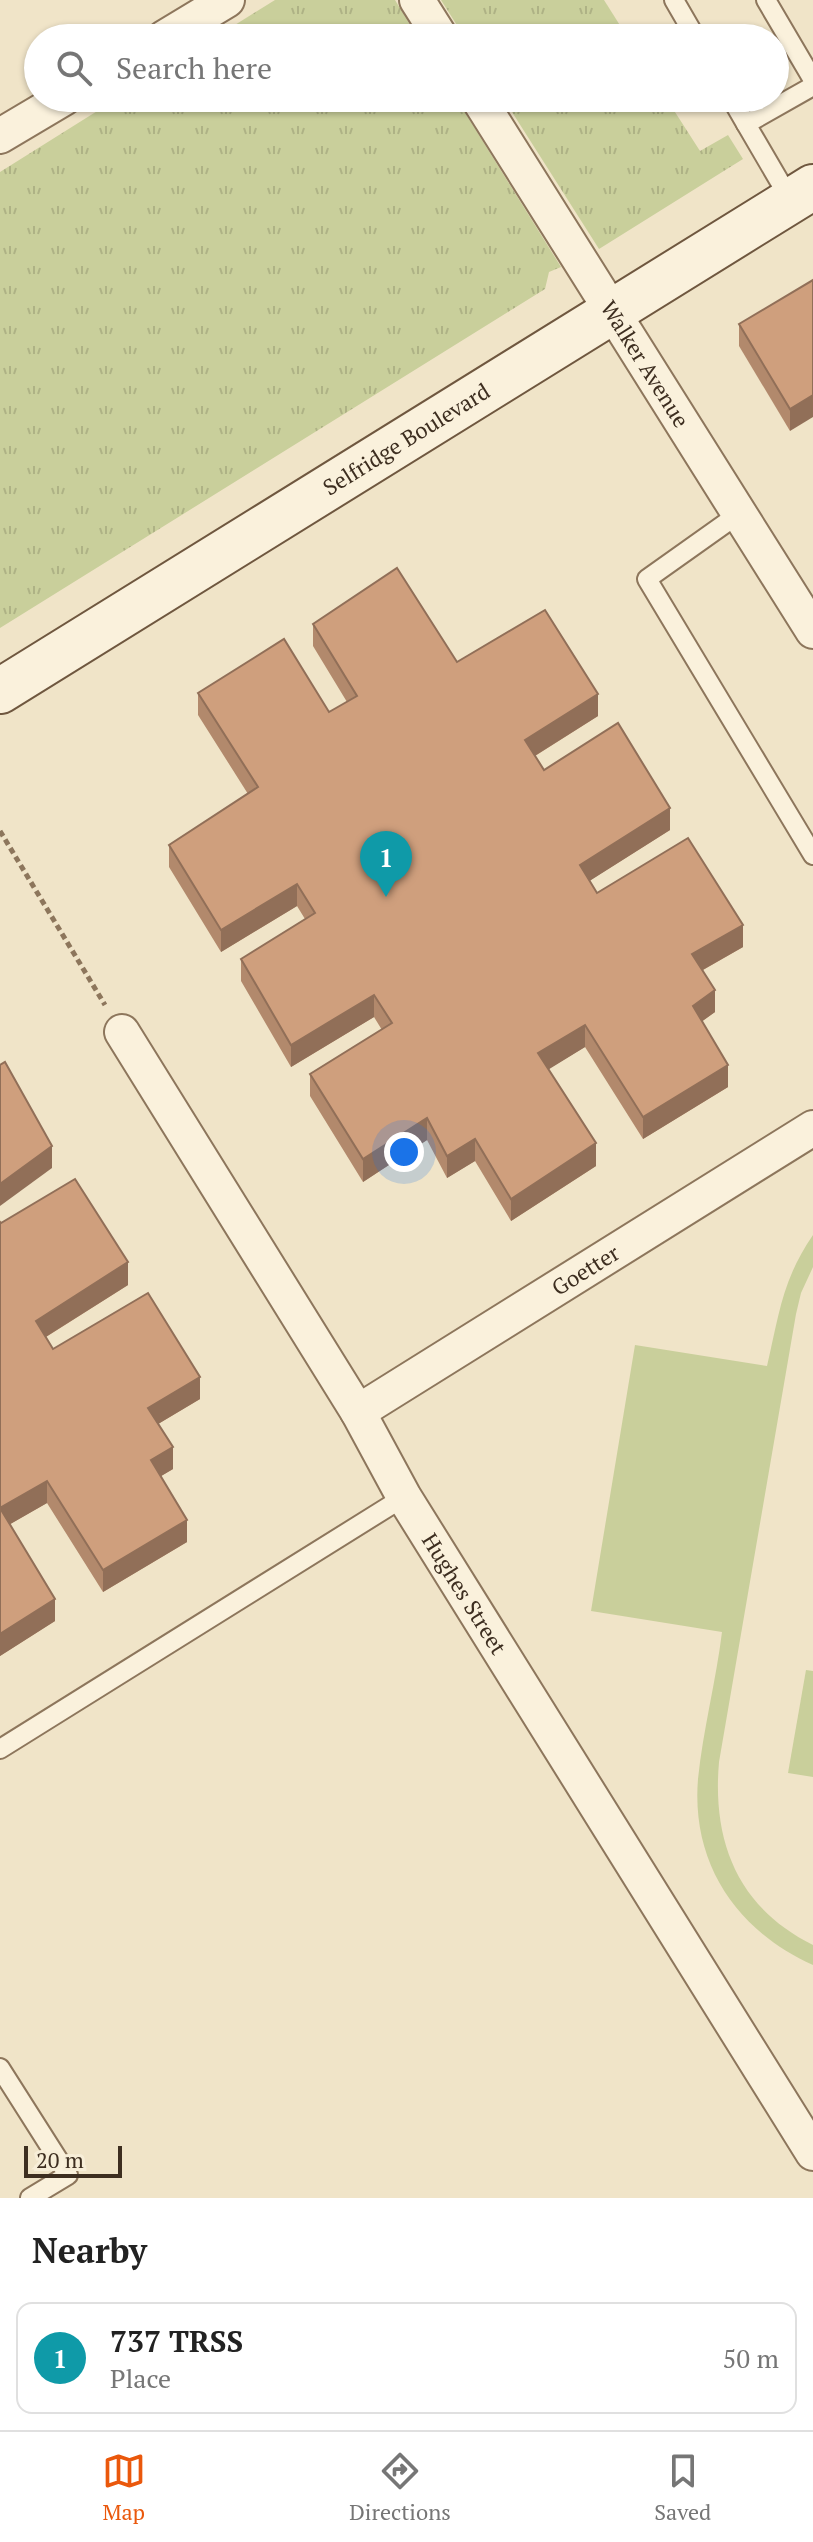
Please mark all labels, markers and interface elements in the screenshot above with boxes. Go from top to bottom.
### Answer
search box [24,24,789,112]
icon: search [52,46,96,90]
text: Search here [116,48,272,88]
street label: Walker Avenue [595,295,696,432]
street label: Selfridge Boulevard [317,376,495,501]
pin: 1 [360,831,412,897]
your location [384,1132,424,1172]
street label: Goetter [546,1237,625,1302]
street label: Hughes Street [416,1527,514,1660]
scale bar [24,2142,122,2178]
text: 20 m [36,2145,84,2174]
text: Nearby [32,2228,147,2273]
text: 737 TRSS [110,2321,243,2361]
text: 1 [53,2341,67,2375]
text: 50 m [723,2341,779,2375]
text: Place [110,2361,171,2395]
tab: Map [102,2449,146,2526]
tab: Directions [349,2449,451,2526]
tab: Saved [654,2449,711,2526]

